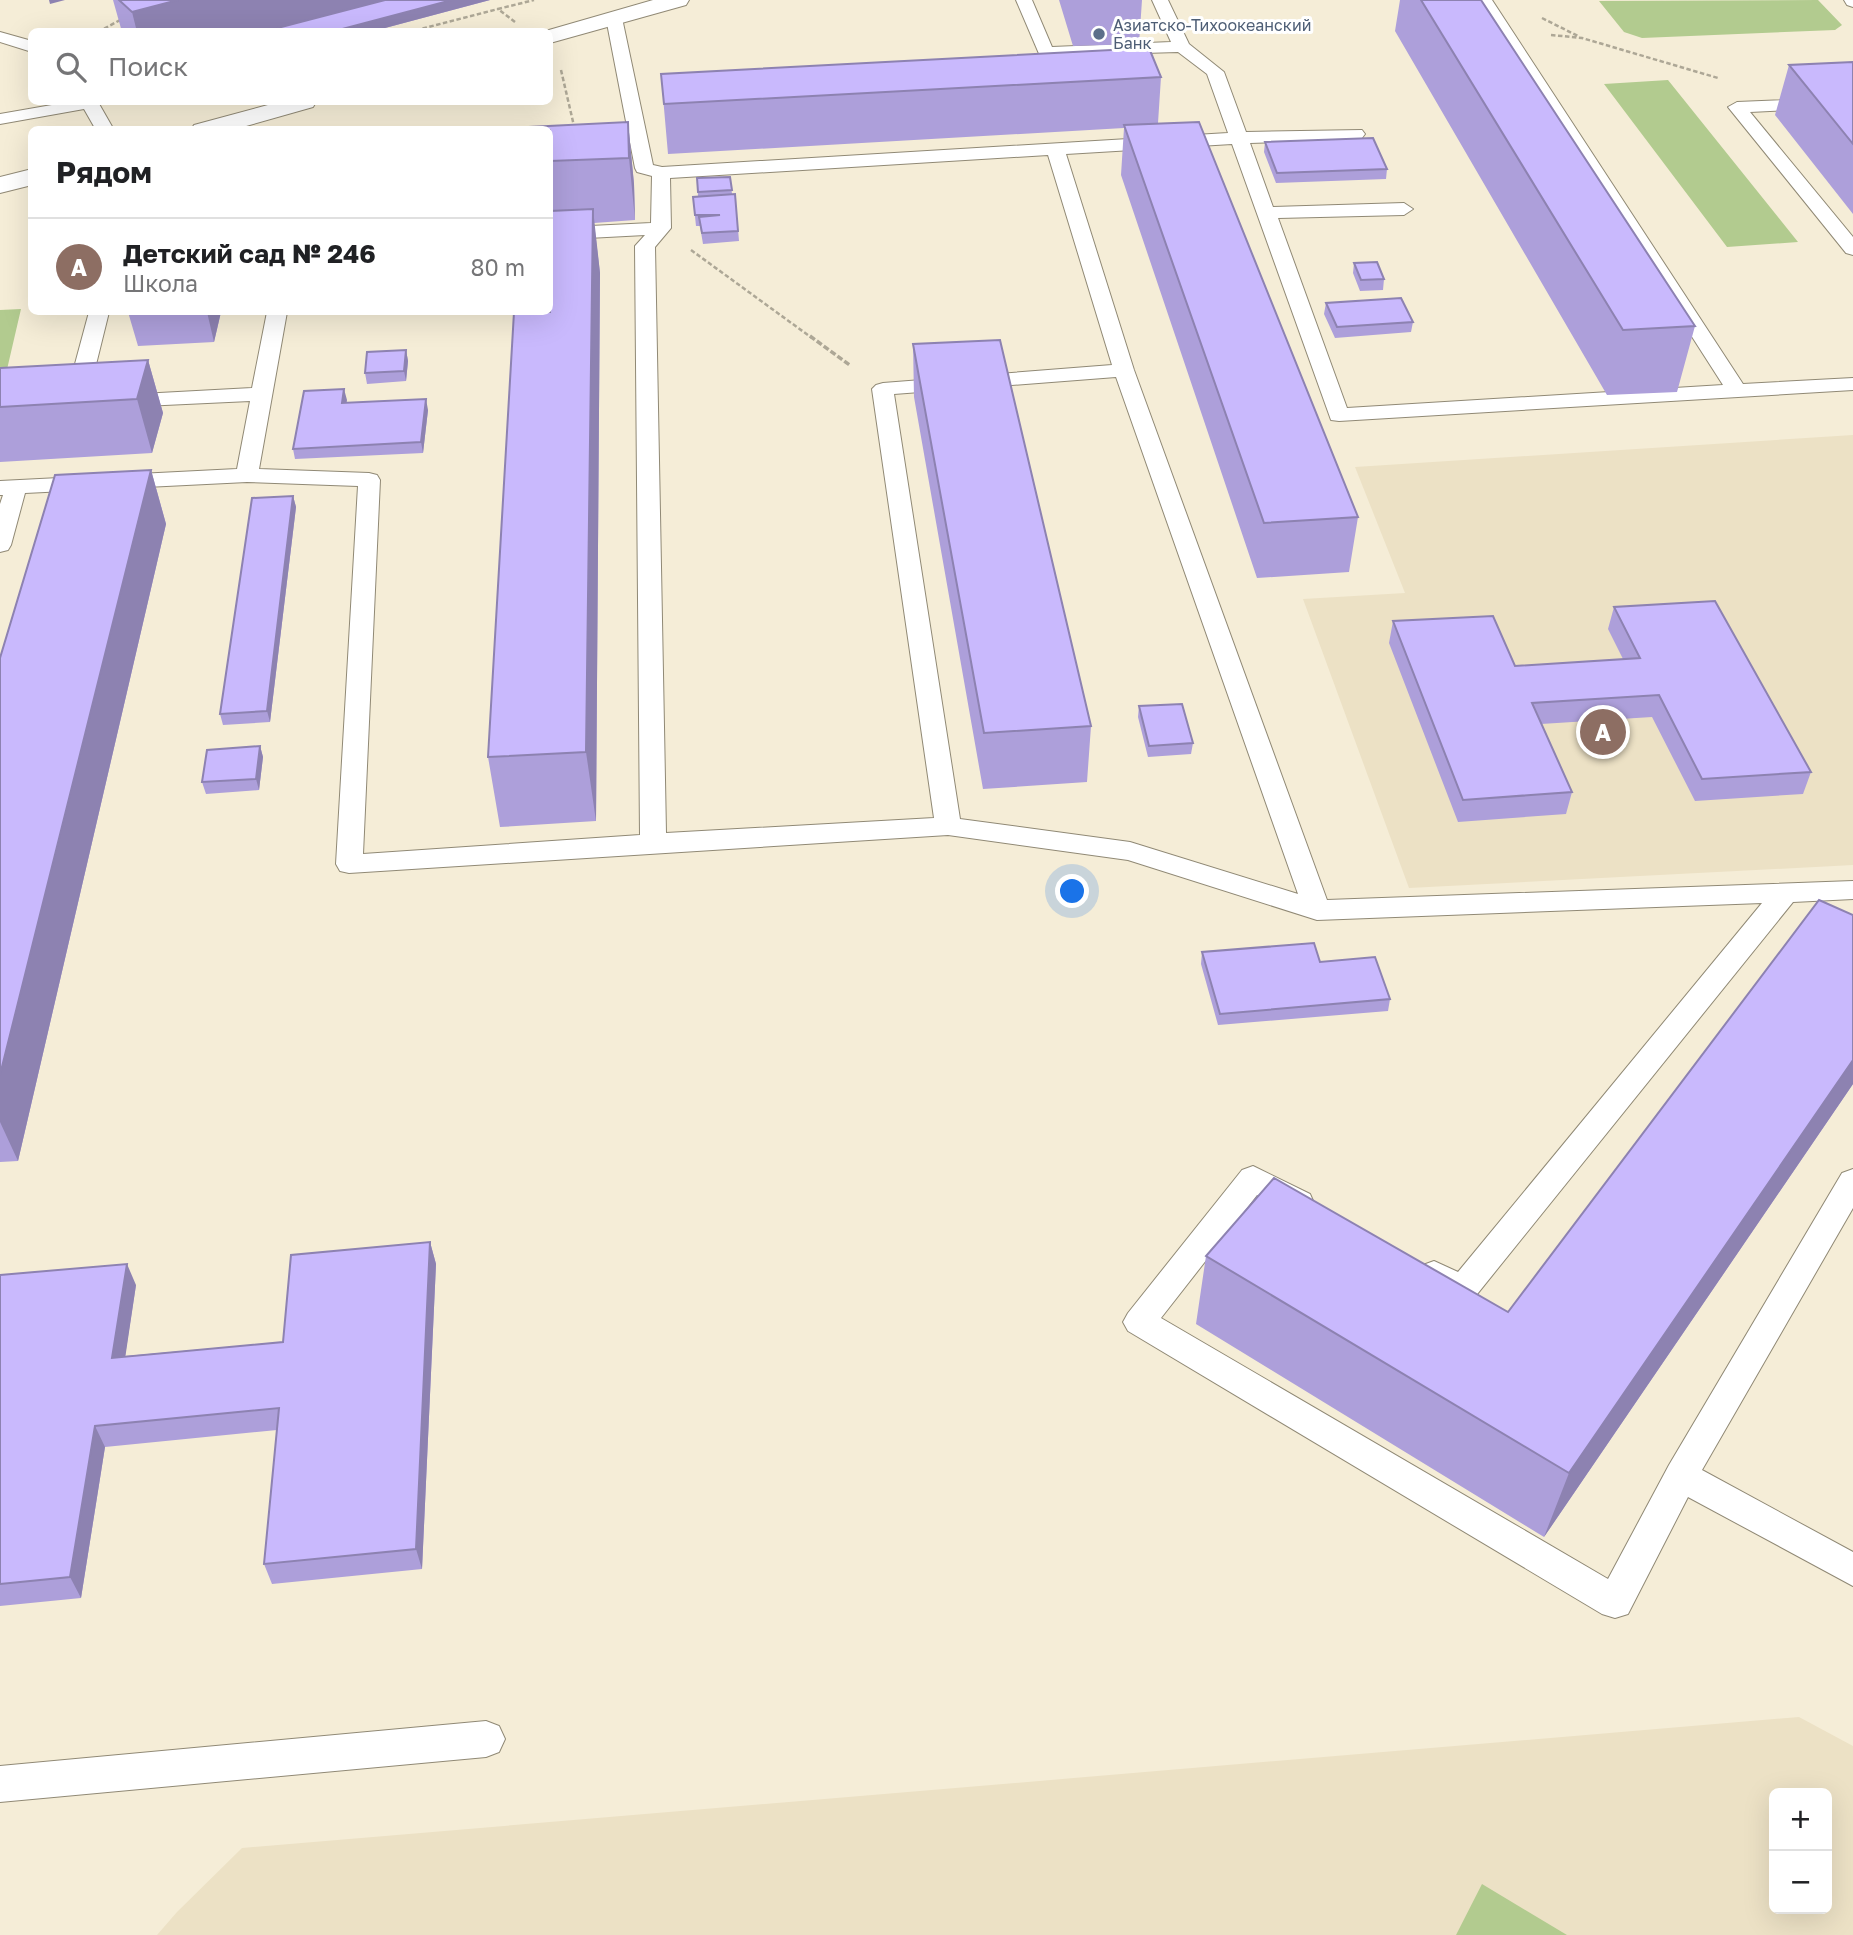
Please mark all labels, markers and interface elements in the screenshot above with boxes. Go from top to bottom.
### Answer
place label: Азиатско-Тихоокеанский Банк [1113,15,1311,53]
marker: Азиатско-Тихоокеанский Банк [1091,26,1107,42]
search box [28,28,553,105]
icon: search [52,48,90,86]
text: Поиск [108,51,188,82]
text: Рядом [56,154,152,190]
text: Детский сад № 246 [123,238,376,269]
text: A [71,253,87,281]
text: 80 m [471,253,525,281]
text: Школа [123,269,198,297]
pin: A [1580,706,1626,758]
your location [1055,874,1089,908]
map controls [1769,1788,1832,1914]
button: + [1769,1788,1832,1851]
button: − [1769,1851,1832,1914]

